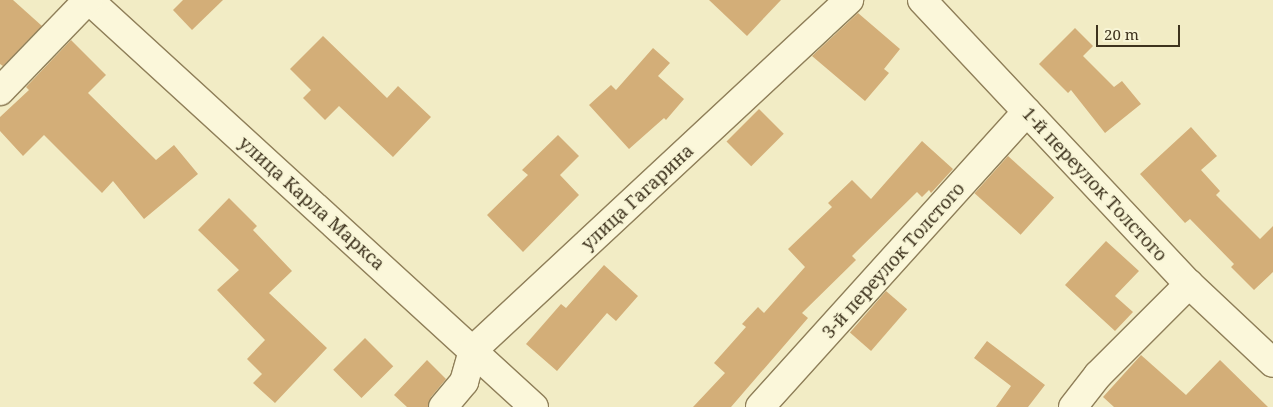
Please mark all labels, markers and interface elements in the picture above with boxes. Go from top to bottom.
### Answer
scale bar [1098,15,1182,47]
text: 20 m [1104,24,1139,44]
street label: 1-й переулок Толстого [1018,103,1172,265]
street label: улица Карла Маркса [234,132,390,274]
street label: улица Гагарина [576,140,698,254]
street label: 3-й переулок Толстого [817,178,969,342]

